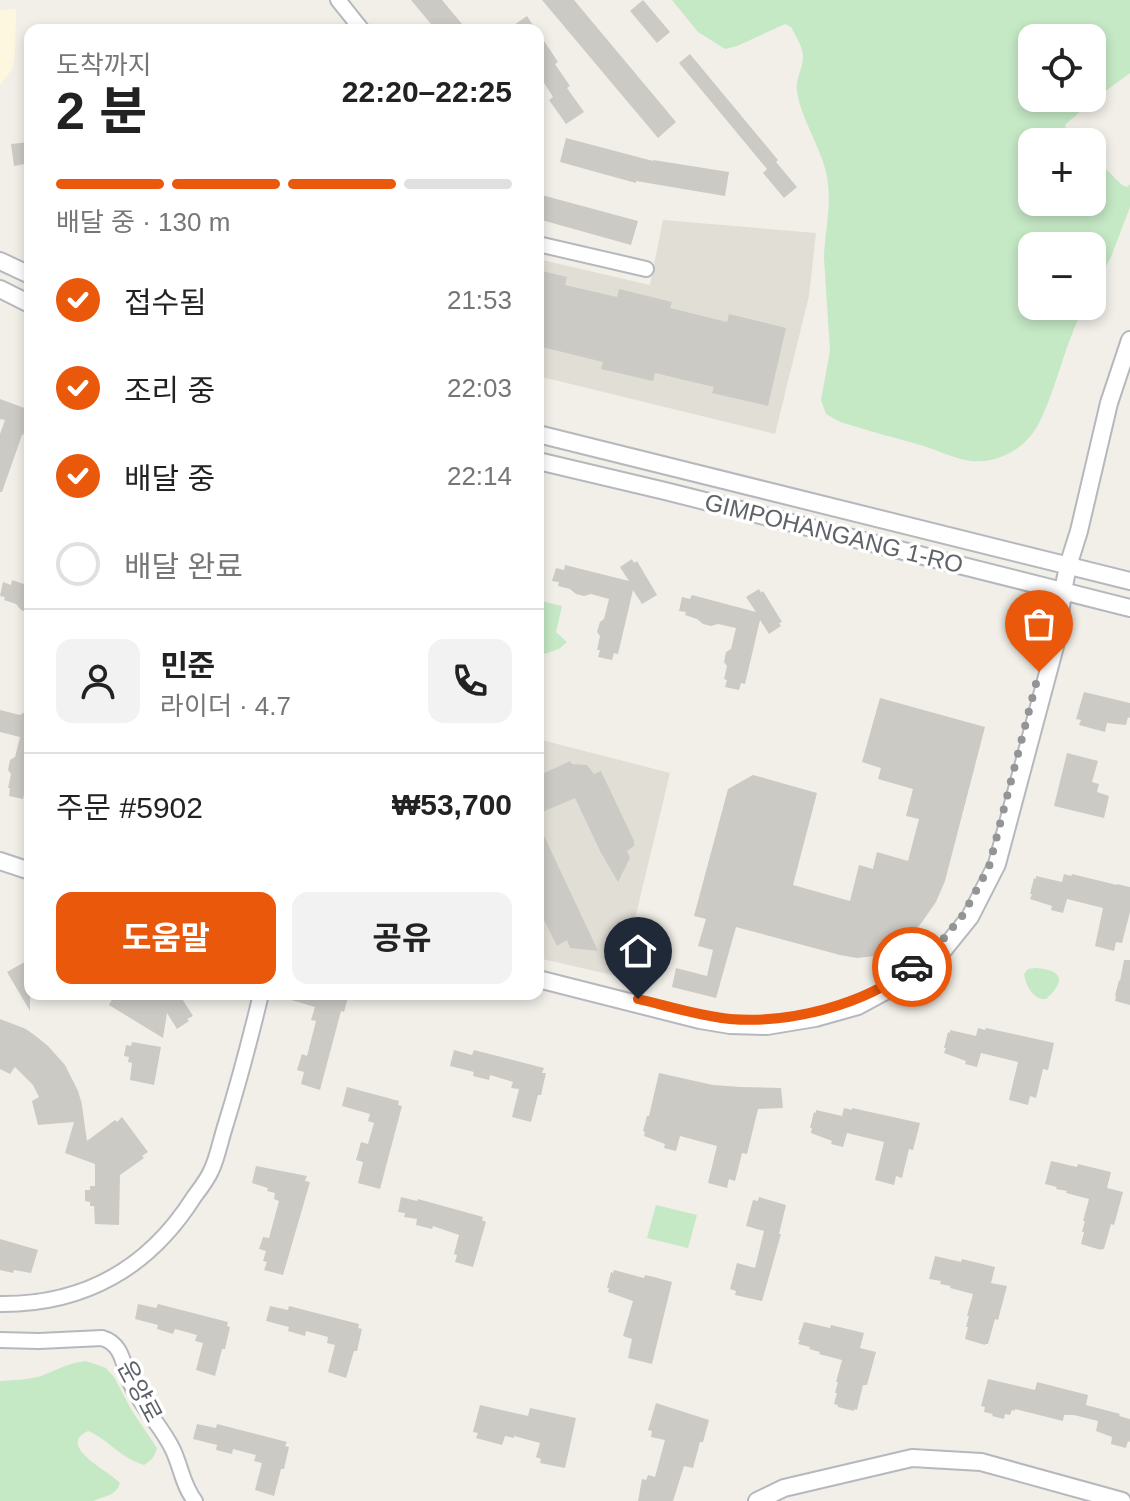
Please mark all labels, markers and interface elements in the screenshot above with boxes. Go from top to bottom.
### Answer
map controls [1018,24,1106,320]
button: locate [1018,24,1106,112]
text: 도착까지 [56,50,152,80]
text: 22:20–22:25 [342,75,512,108]
text: 2 분 [56,82,147,140]
button: + [1018,128,1106,216]
text: 배달 중 · 130 m [56,207,230,237]
button: − [1018,232,1106,320]
icon: check [56,278,100,322]
text: 21:53 [447,285,512,315]
text: 접수됨 [124,286,207,319]
icon: check [56,366,100,410]
text: 22:03 [447,373,512,403]
text: 조리 중 [124,374,215,407]
icon: check [56,454,100,498]
text: 22:14 [447,461,512,491]
text: 배달 중 [124,462,215,495]
street label: GIMPOHANGANG 1-RO [702,488,966,578]
text: 배달 완료 [124,550,243,583]
pin [1005,590,1073,672]
icon: bag [1017,602,1061,646]
button: person [56,639,140,723]
button: phone [428,639,512,723]
text: 민준 [160,649,215,682]
text: 라이더 · 4.7 [160,691,291,721]
text: ₩53,700 [392,788,512,821]
text: 주문 #5902 [56,791,203,824]
button: 도움말 [56,892,276,984]
button: 공유 [292,892,512,984]
pin [604,917,672,999]
courier [872,927,952,1007]
icon: home [616,929,660,973]
icon: car [890,945,934,989]
street label: 운양로 [113,1355,167,1427]

